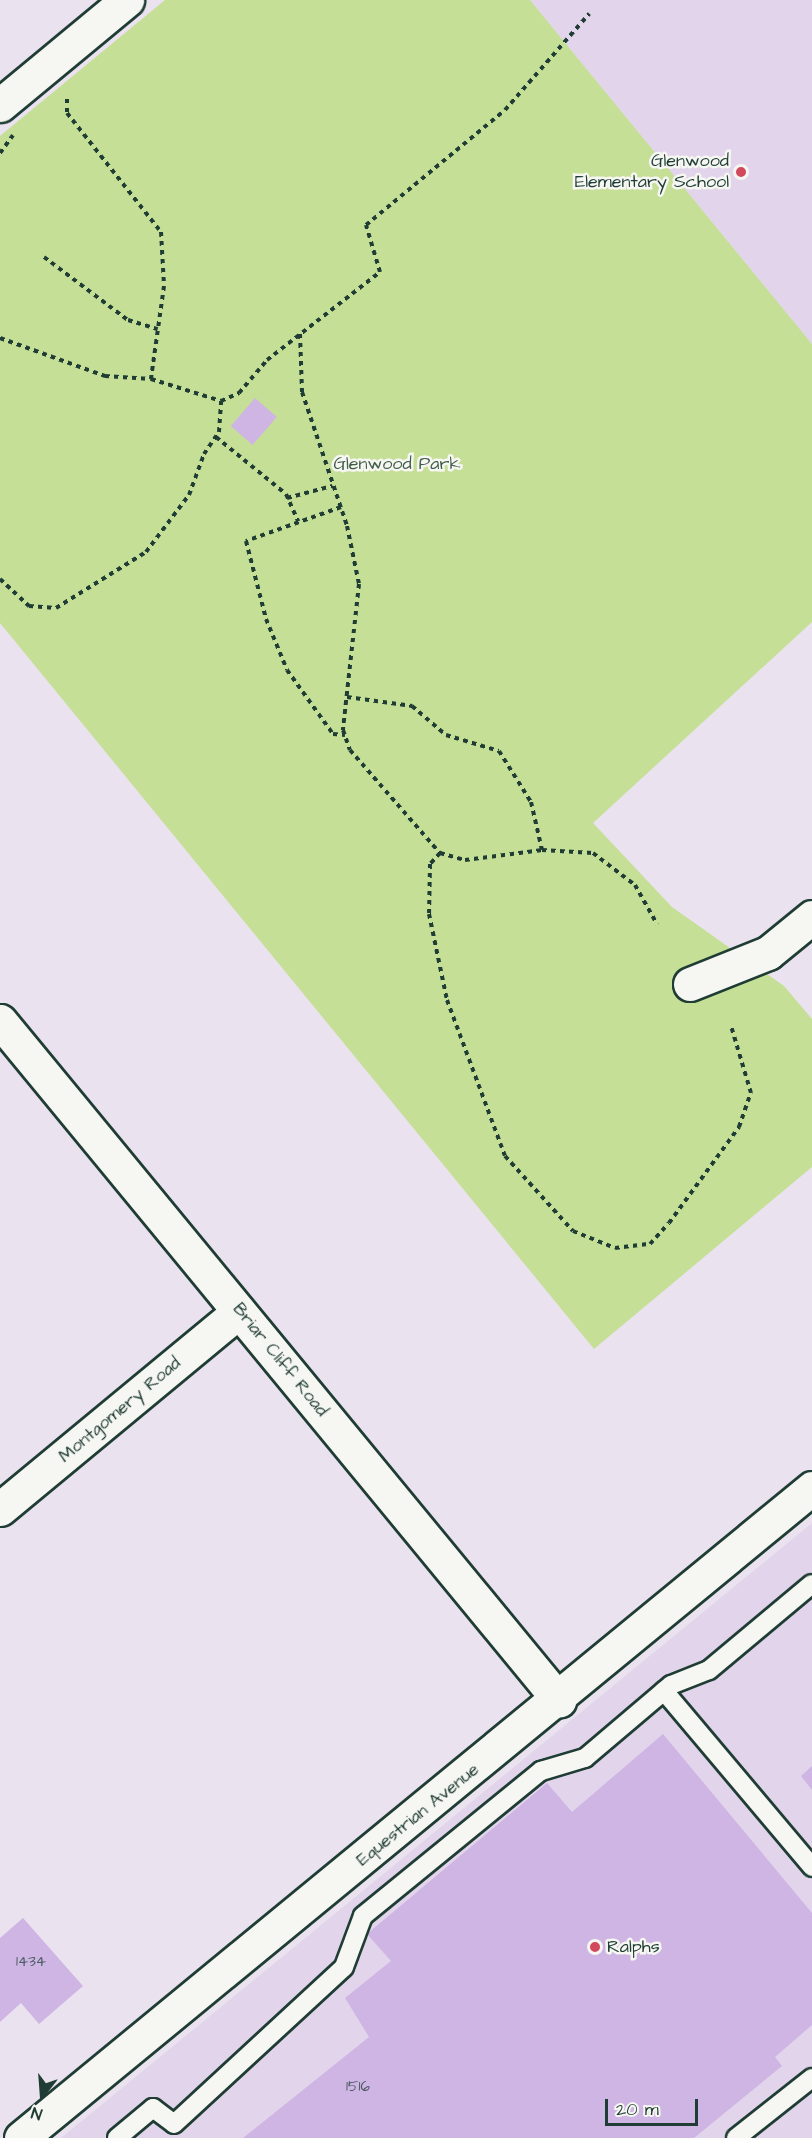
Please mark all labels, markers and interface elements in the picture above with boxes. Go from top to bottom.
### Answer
place label: Glenwood Elementary School [575,151,729,194]
marker: Glenwood Elementary School [734,165,748,179]
park label: Glenwood Park [334,453,460,475]
street label: Briar Cliff Road [228,1299,332,1421]
street label: Montgomery Road [55,1353,185,1467]
street label: Equestrian Avenue [352,1759,484,1871]
place label: Ralphs [607,1936,660,1958]
marker: Ralphs [588,1940,602,1954]
house number: 1434 [16,1953,46,1971]
north arrow [12,2066,72,2126]
house number: 1516 [346,2078,370,2096]
scale bar [608,2087,701,2125]
text: 20 m [616,2097,659,2122]
text: N [29,2101,45,2125]

